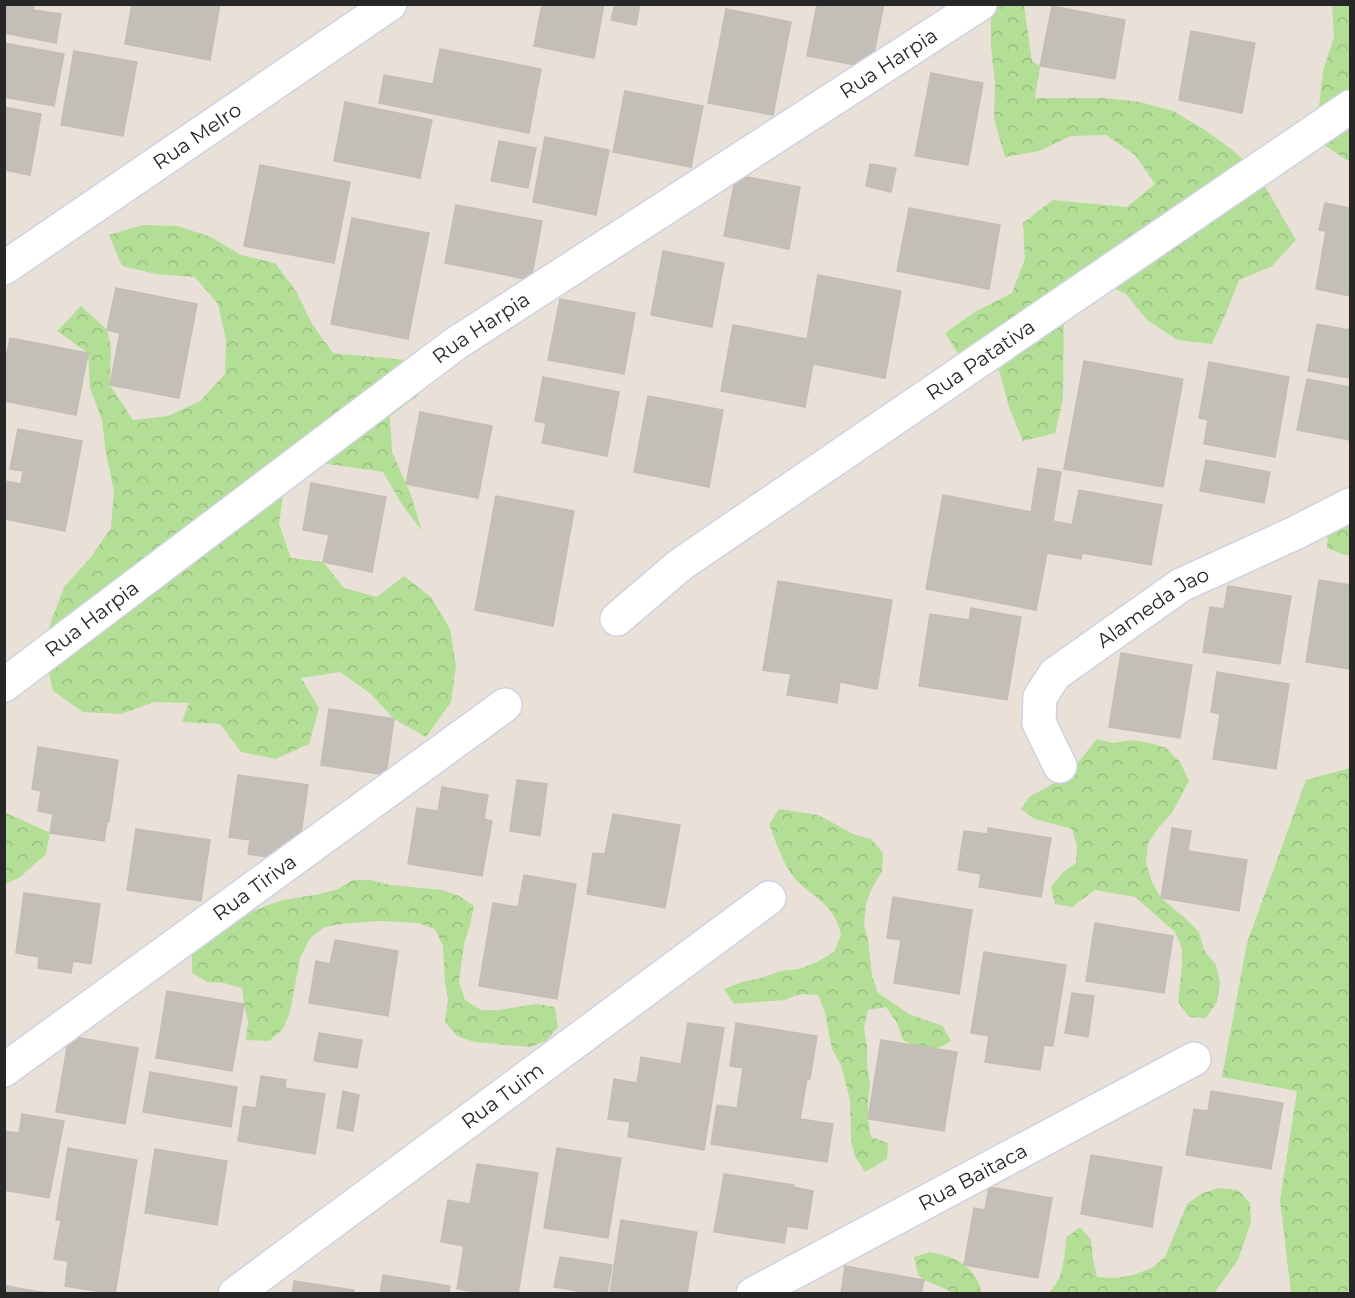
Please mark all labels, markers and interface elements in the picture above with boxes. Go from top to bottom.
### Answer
street label: Rua Harpia [835,23,942,104]
street label: Rua Melro [148,97,246,175]
street label: Rua Harpia [428,287,534,369]
street label: Rua Patativa [922,314,1039,405]
street label: Alameda Jao [1092,562,1213,653]
street label: Rua Harpia [40,575,144,662]
street label: Rua Tiriva [208,849,301,926]
street label: Rua Tuim [457,1057,548,1134]
street label: Rua Baitaca [914,1138,1031,1216]

